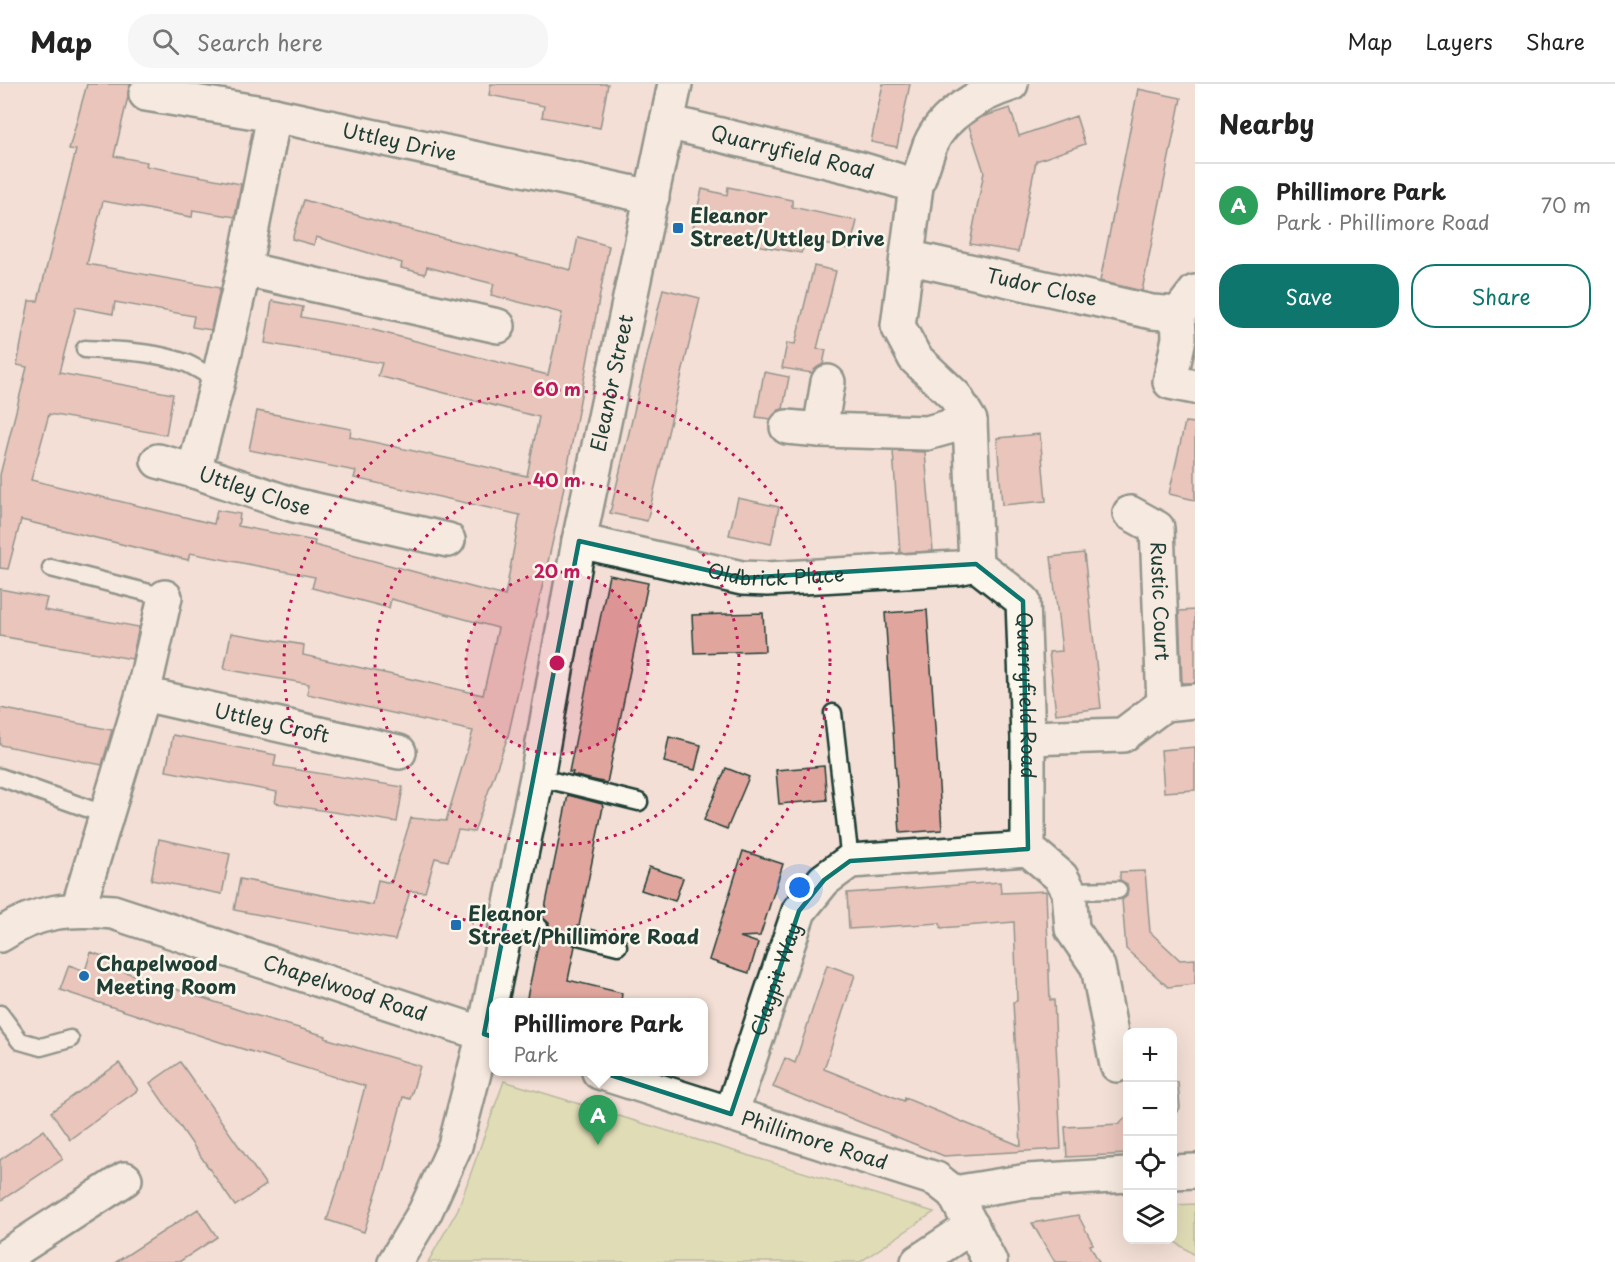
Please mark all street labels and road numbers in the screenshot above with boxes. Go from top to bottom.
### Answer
street label: Uttley Drive [340,114,460,168]
street label: Quarryfield Road [708,117,878,186]
street label: Tudor Close [984,259,1100,313]
street label: Eleanor Street [582,312,640,454]
street label: Uttley Close [195,458,314,522]
street label: Rustic Court [1144,541,1178,661]
street label: Oldbrick Place [705,555,845,593]
street label: Quarryfield Road [1009,611,1044,779]
street label: Uttley Croft [212,695,332,750]
street label: Claypit Way [742,918,808,1040]
street label: Chapelwood Road [259,946,431,1028]
street label: Phillimore Road [738,1102,892,1177]

